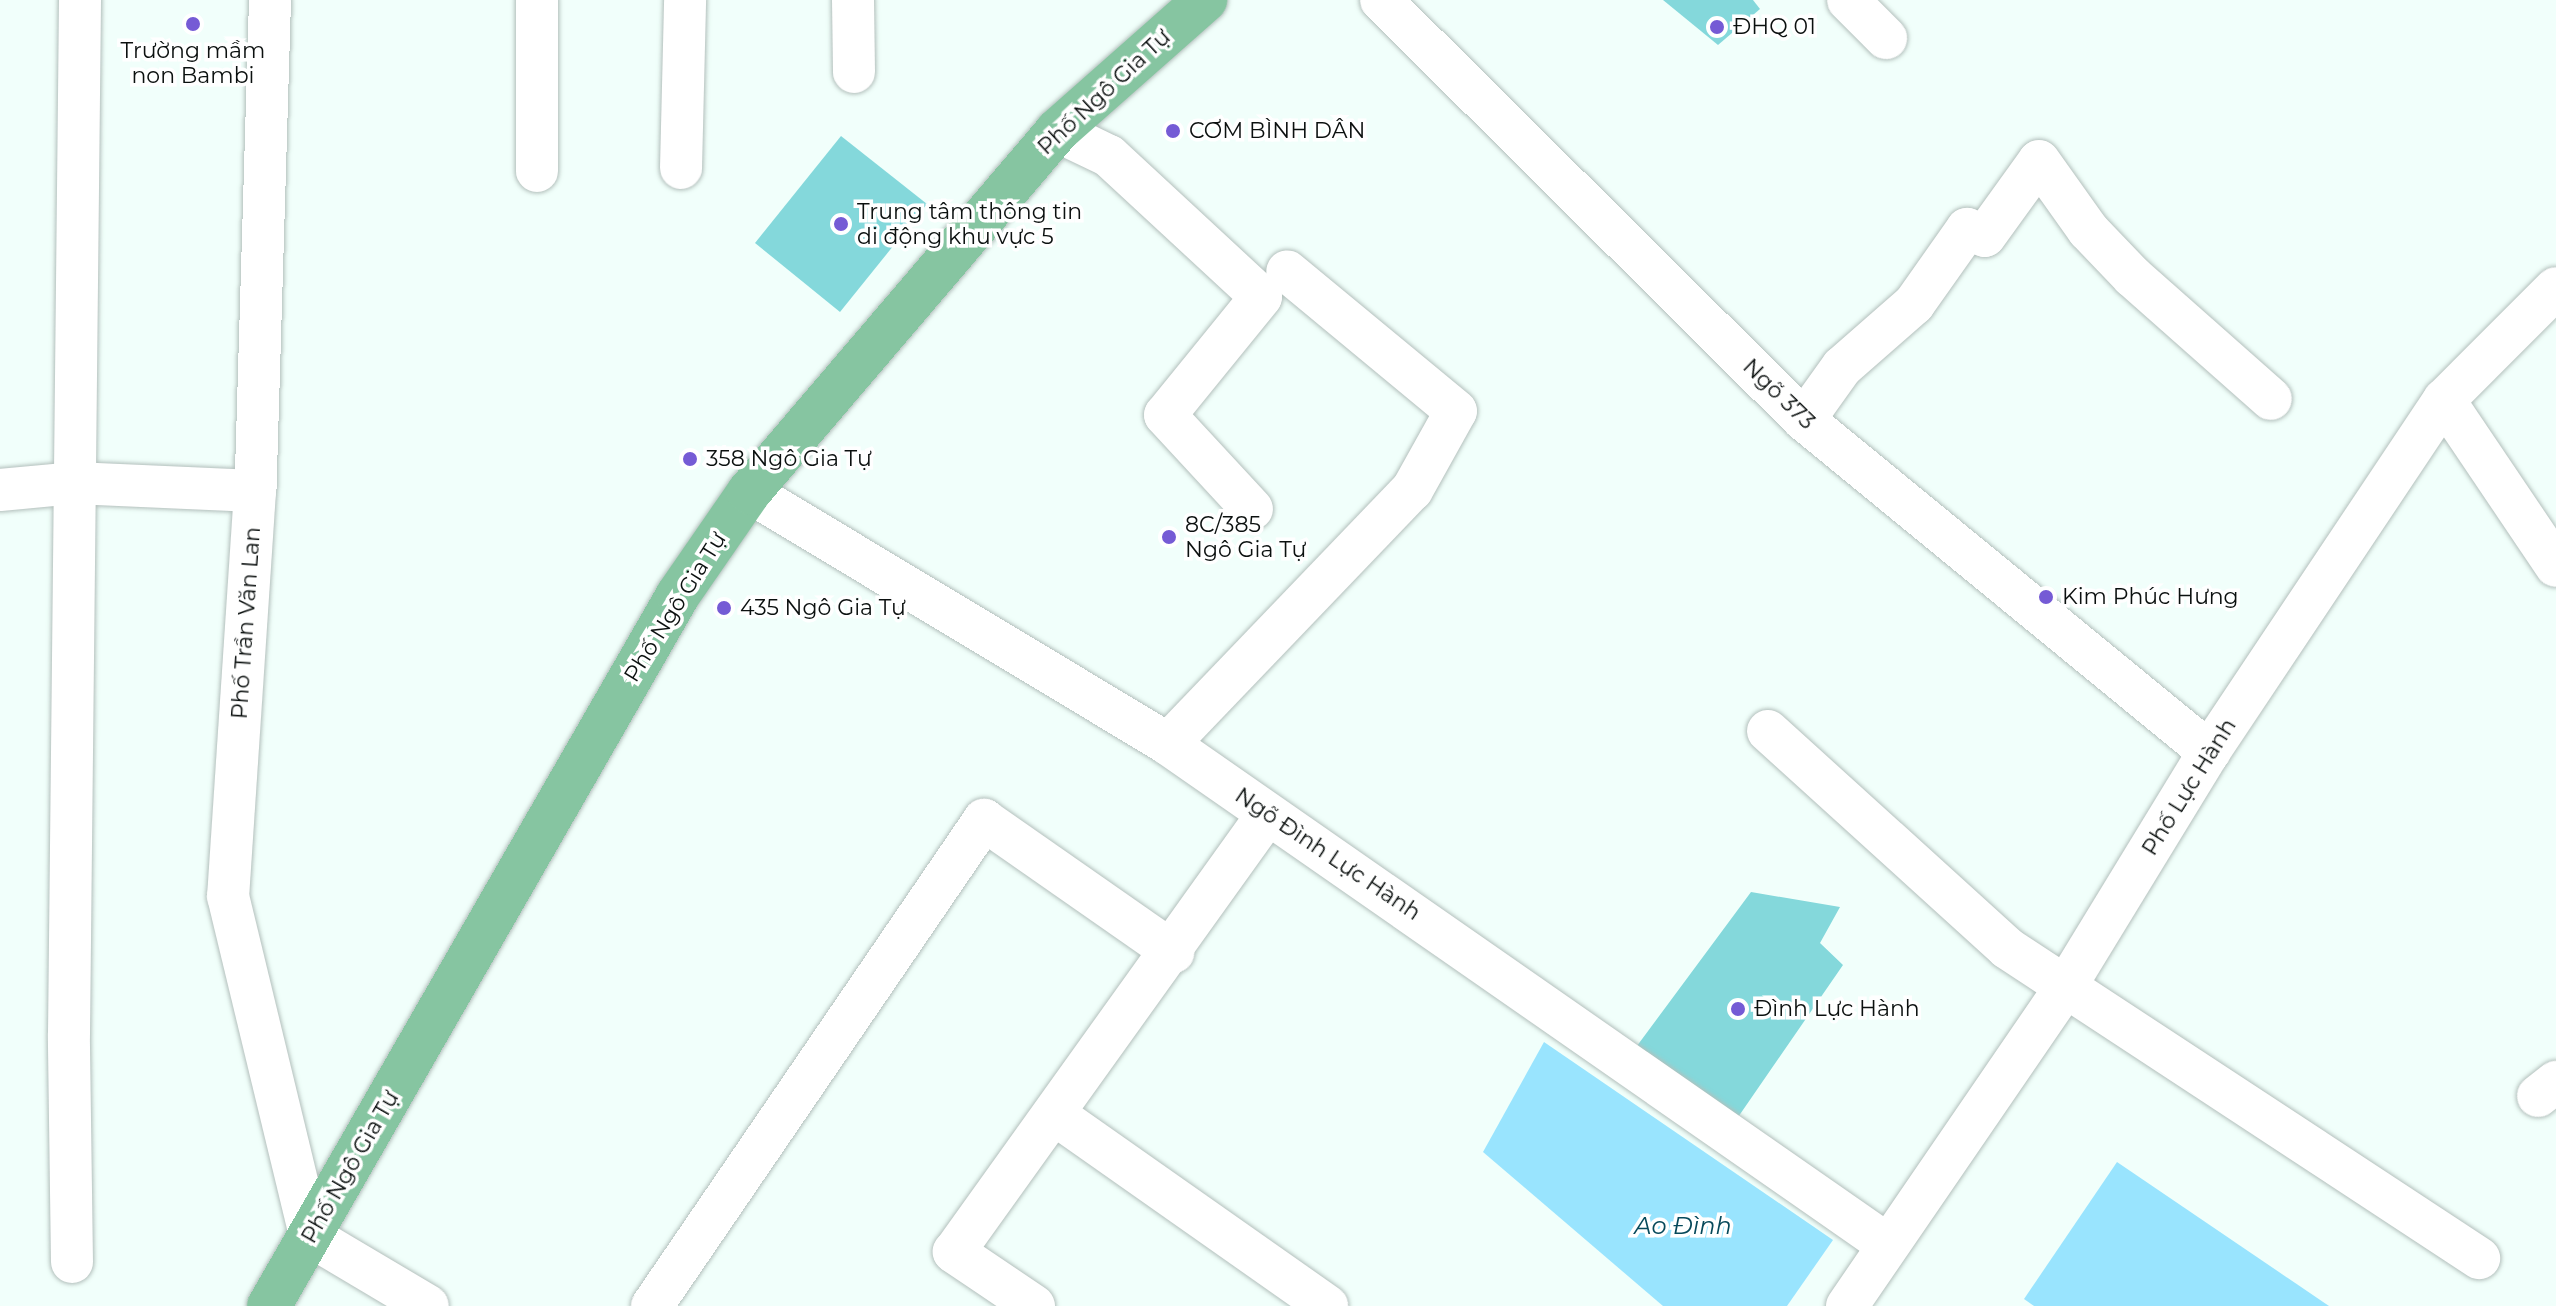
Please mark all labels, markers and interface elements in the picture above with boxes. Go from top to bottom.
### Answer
place label: ĐHQ 01 [1733,14,1816,40]
marker: Trường mầm non Bambi [184,15,202,33]
marker: ĐHQ 01 [1708,18,1726,36]
street label: Phố Ngô Gia Tự [1032,24,1176,160]
place label: Trường mầm non Bambi [121,37,265,88]
place label: CƠM BÌNH DÂN [1189,118,1365,144]
marker: CƠM BÌNH DÂN [1164,122,1182,140]
place label: Trung tâm thông tin di động khu vực 5 [857,198,1082,250]
marker: Trung tâm thông tin di động khu vực 5 [832,215,850,233]
street label: Ngõ 373 [1738,353,1820,435]
place label: 358 Ngô Gia Tự [706,446,872,472]
marker: 358 Ngô Gia Tự [681,450,699,468]
place label: 8C/385 Ngô Gia Tự [1185,511,1306,562]
street label: Phố Trần Văn Lan [226,526,266,720]
street label: Phố Ngô Gia Tự [618,527,732,687]
marker: 8C/385 Ngô Gia Tự [1160,528,1178,546]
place label: Kim Phúc Hưng [2062,584,2239,610]
marker: Kim Phúc Hưng [2037,588,2055,606]
place label: 435 Ngô Gia Tự [740,595,906,621]
marker: 435 Ngô Gia Tự [715,599,733,617]
street label: Phố Lực Hành [2136,714,2242,860]
street label: Ngõ Đình Lực Hành [1230,782,1426,926]
place label: Đình Lực Hành [1754,996,1920,1022]
marker: Đình Lực Hành [1729,1000,1747,1018]
street label: Phố Ngô Gia Tự [296,1086,404,1248]
water label: Ao Đình [1634,1212,1732,1240]

